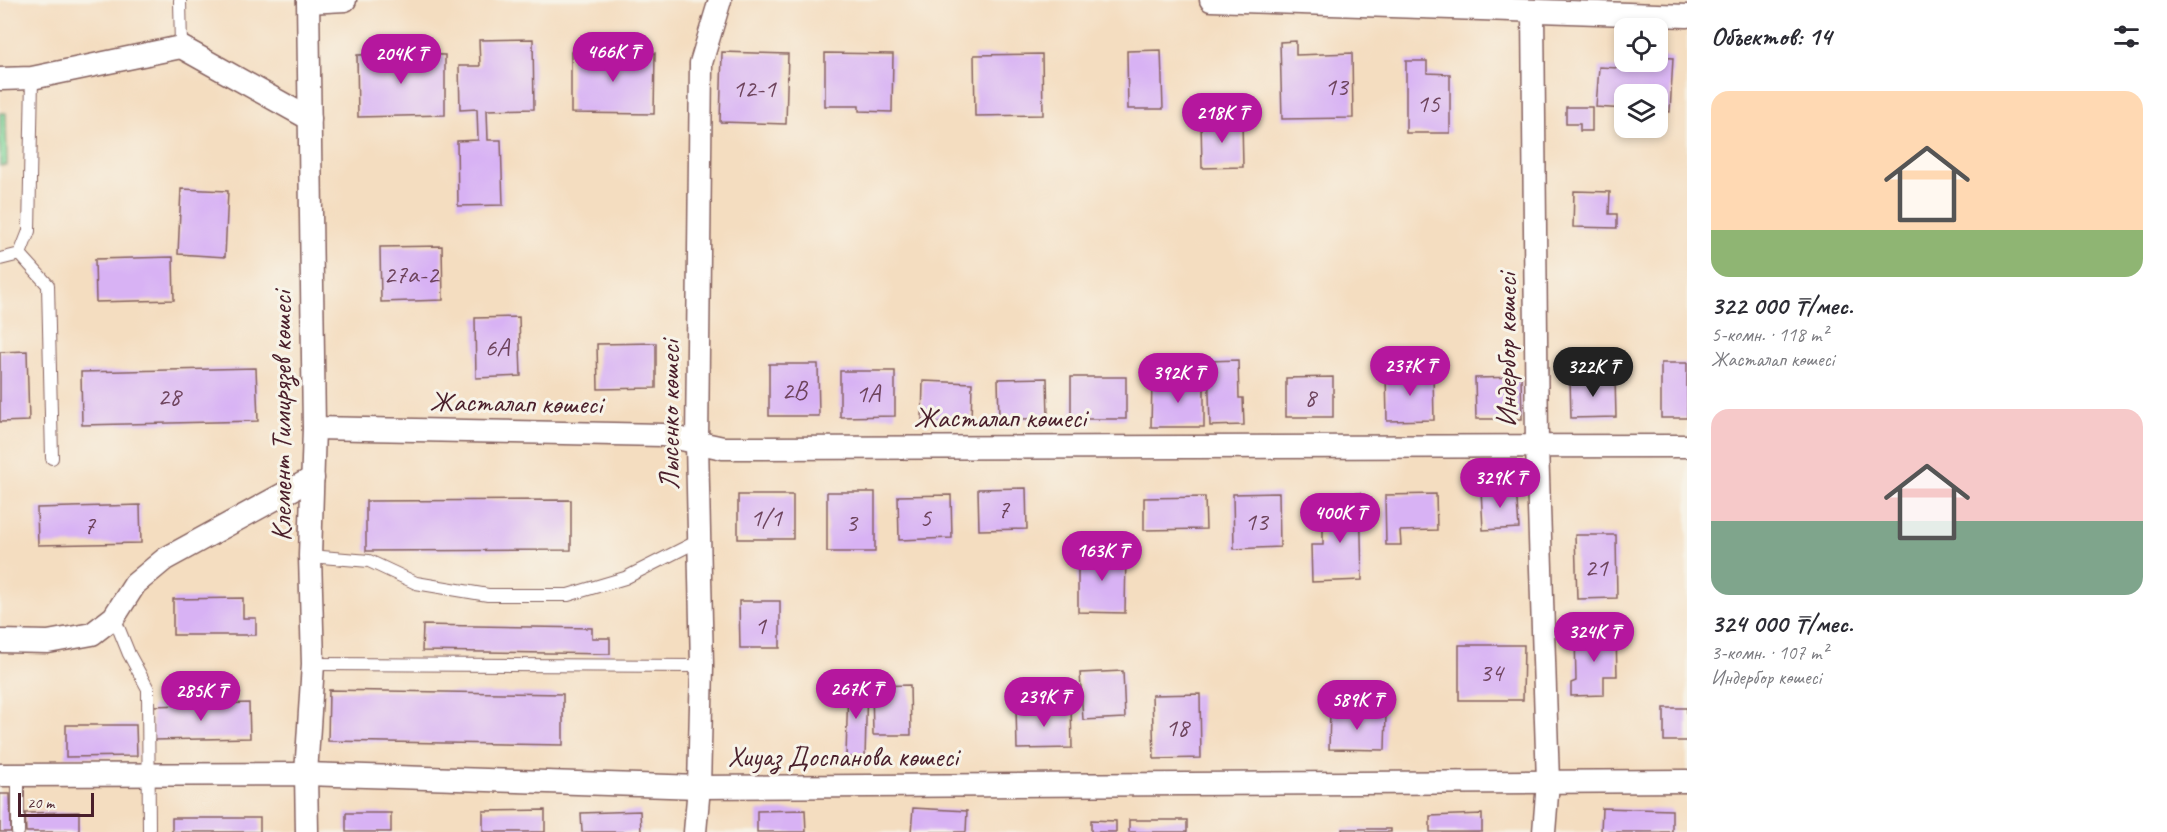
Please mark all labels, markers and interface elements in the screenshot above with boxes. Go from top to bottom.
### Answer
map controls [1614,18,1668,138]
button: locate [1614,18,1668,72]
text: Объектов: 14 [1711,20,1831,53]
icon: filters [2110,20,2143,53]
pin: 466K ₸ [564,32,662,83]
pin: 204K ₸ [352,34,450,85]
text: 466K ₸ [587,39,639,64]
text: 204K ₸ [375,41,427,66]
house number: 13 [1324,70,1350,103]
house number: 12-1 [732,72,777,105]
button: layers [1614,84,1668,138]
house number: 15 [1416,87,1441,120]
pin: 218K ₸ [1173,93,1271,144]
text: 218K ₸ [1196,100,1248,125]
icon: home [1873,130,1981,238]
house number: 27a-2 [384,258,441,291]
street label: Индербор көшесі [1489,269,1524,427]
street label: Клемент Тимирязев көшесі [264,287,300,541]
text: 322 000 ₸/мес. [1711,289,1853,322]
text: 5-комн. · 118 m² [1711,322,1828,347]
house number: 6А [485,331,511,364]
street label: Лысенко көшесі [652,336,687,490]
pin: 237K ₸ [1361,346,1459,397]
pin: 322K ₸ [1544,347,1642,398]
text: Жасталап көшесі [1711,347,1834,372]
pin: 392K ₸ [1129,353,1227,404]
text: 237K ₸ [1384,353,1436,378]
text: 322K ₸ [1567,354,1619,379]
text: 392K ₸ [1152,360,1204,385]
house number: 2В [781,374,808,407]
house number: 1А [856,377,882,410]
house number: 28 [157,380,183,413]
house number: 8 [1304,381,1318,414]
street label: Жасталап көшесі [429,383,606,422]
street label: Жасталап көшесі [914,400,1090,435]
icon: home [1873,448,1981,556]
pin: 329K ₸ [1451,458,1549,509]
text: 329K ₸ [1474,465,1526,490]
house number: 7 [997,493,1010,526]
pin: 400K ₸ [1291,493,1389,544]
text: 400K ₸ [1314,500,1366,525]
house number: 1/1 [750,501,783,534]
house number: 5 [919,501,932,534]
house number: 13 [1244,505,1270,538]
house number: 3 [845,506,859,539]
house number: 7 [83,509,96,542]
pin: 163K ₸ [1053,531,1151,582]
text: 163K ₸ [1076,538,1128,563]
house number: 21 [1584,551,1609,584]
text: 324 000 ₸/мес. [1711,607,1853,640]
house number: 1 [754,609,767,642]
pin: 324K ₸ [1545,612,1643,663]
text: 324K ₸ [1568,619,1620,644]
text: 3-комн. · 107 m² [1711,640,1828,665]
house number: 34 [1479,656,1505,689]
text: Индербор көшесі [1711,665,1821,690]
pin: 267K ₸ [807,669,905,720]
pin: 285K ₸ [152,671,250,722]
text: 267K ₸ [830,676,882,701]
pin: 239K ₸ [995,677,1093,728]
text: 285K ₸ [175,678,227,703]
pin: 589K ₸ [1308,680,1406,731]
text: 239K ₸ [1018,684,1070,709]
text: 589K ₸ [1331,687,1383,712]
house number: 18 [1165,711,1191,744]
street label: Хиуаз Доспанова көшесі [728,739,962,775]
scale bar [18,790,94,818]
text: 20 m [27,793,54,813]

